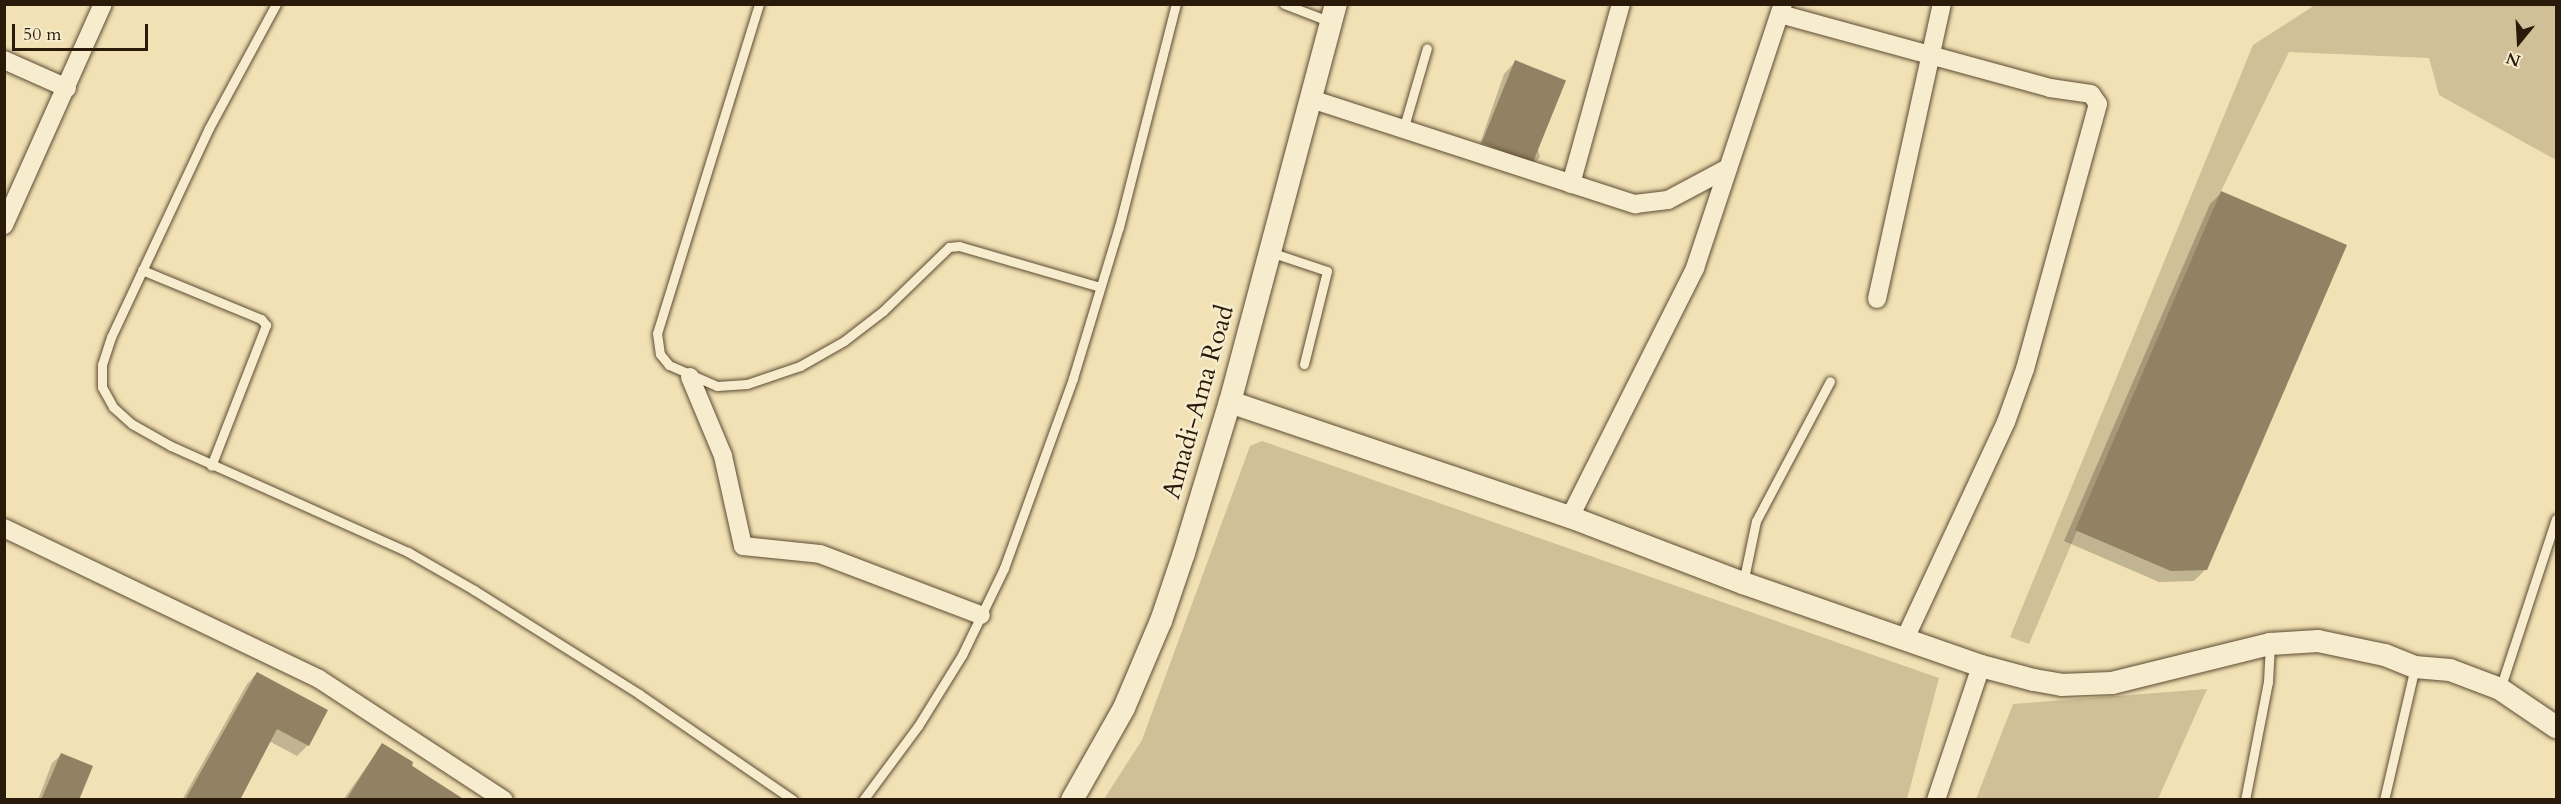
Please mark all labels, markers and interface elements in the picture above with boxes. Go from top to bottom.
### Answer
scale bar [15,12,152,50]
north arrow [2489,12,2549,72]
text: 50 m [23,22,62,47]
text: N [2503,47,2523,72]
street label: Amadi-Ama Road [1155,301,1241,503]

